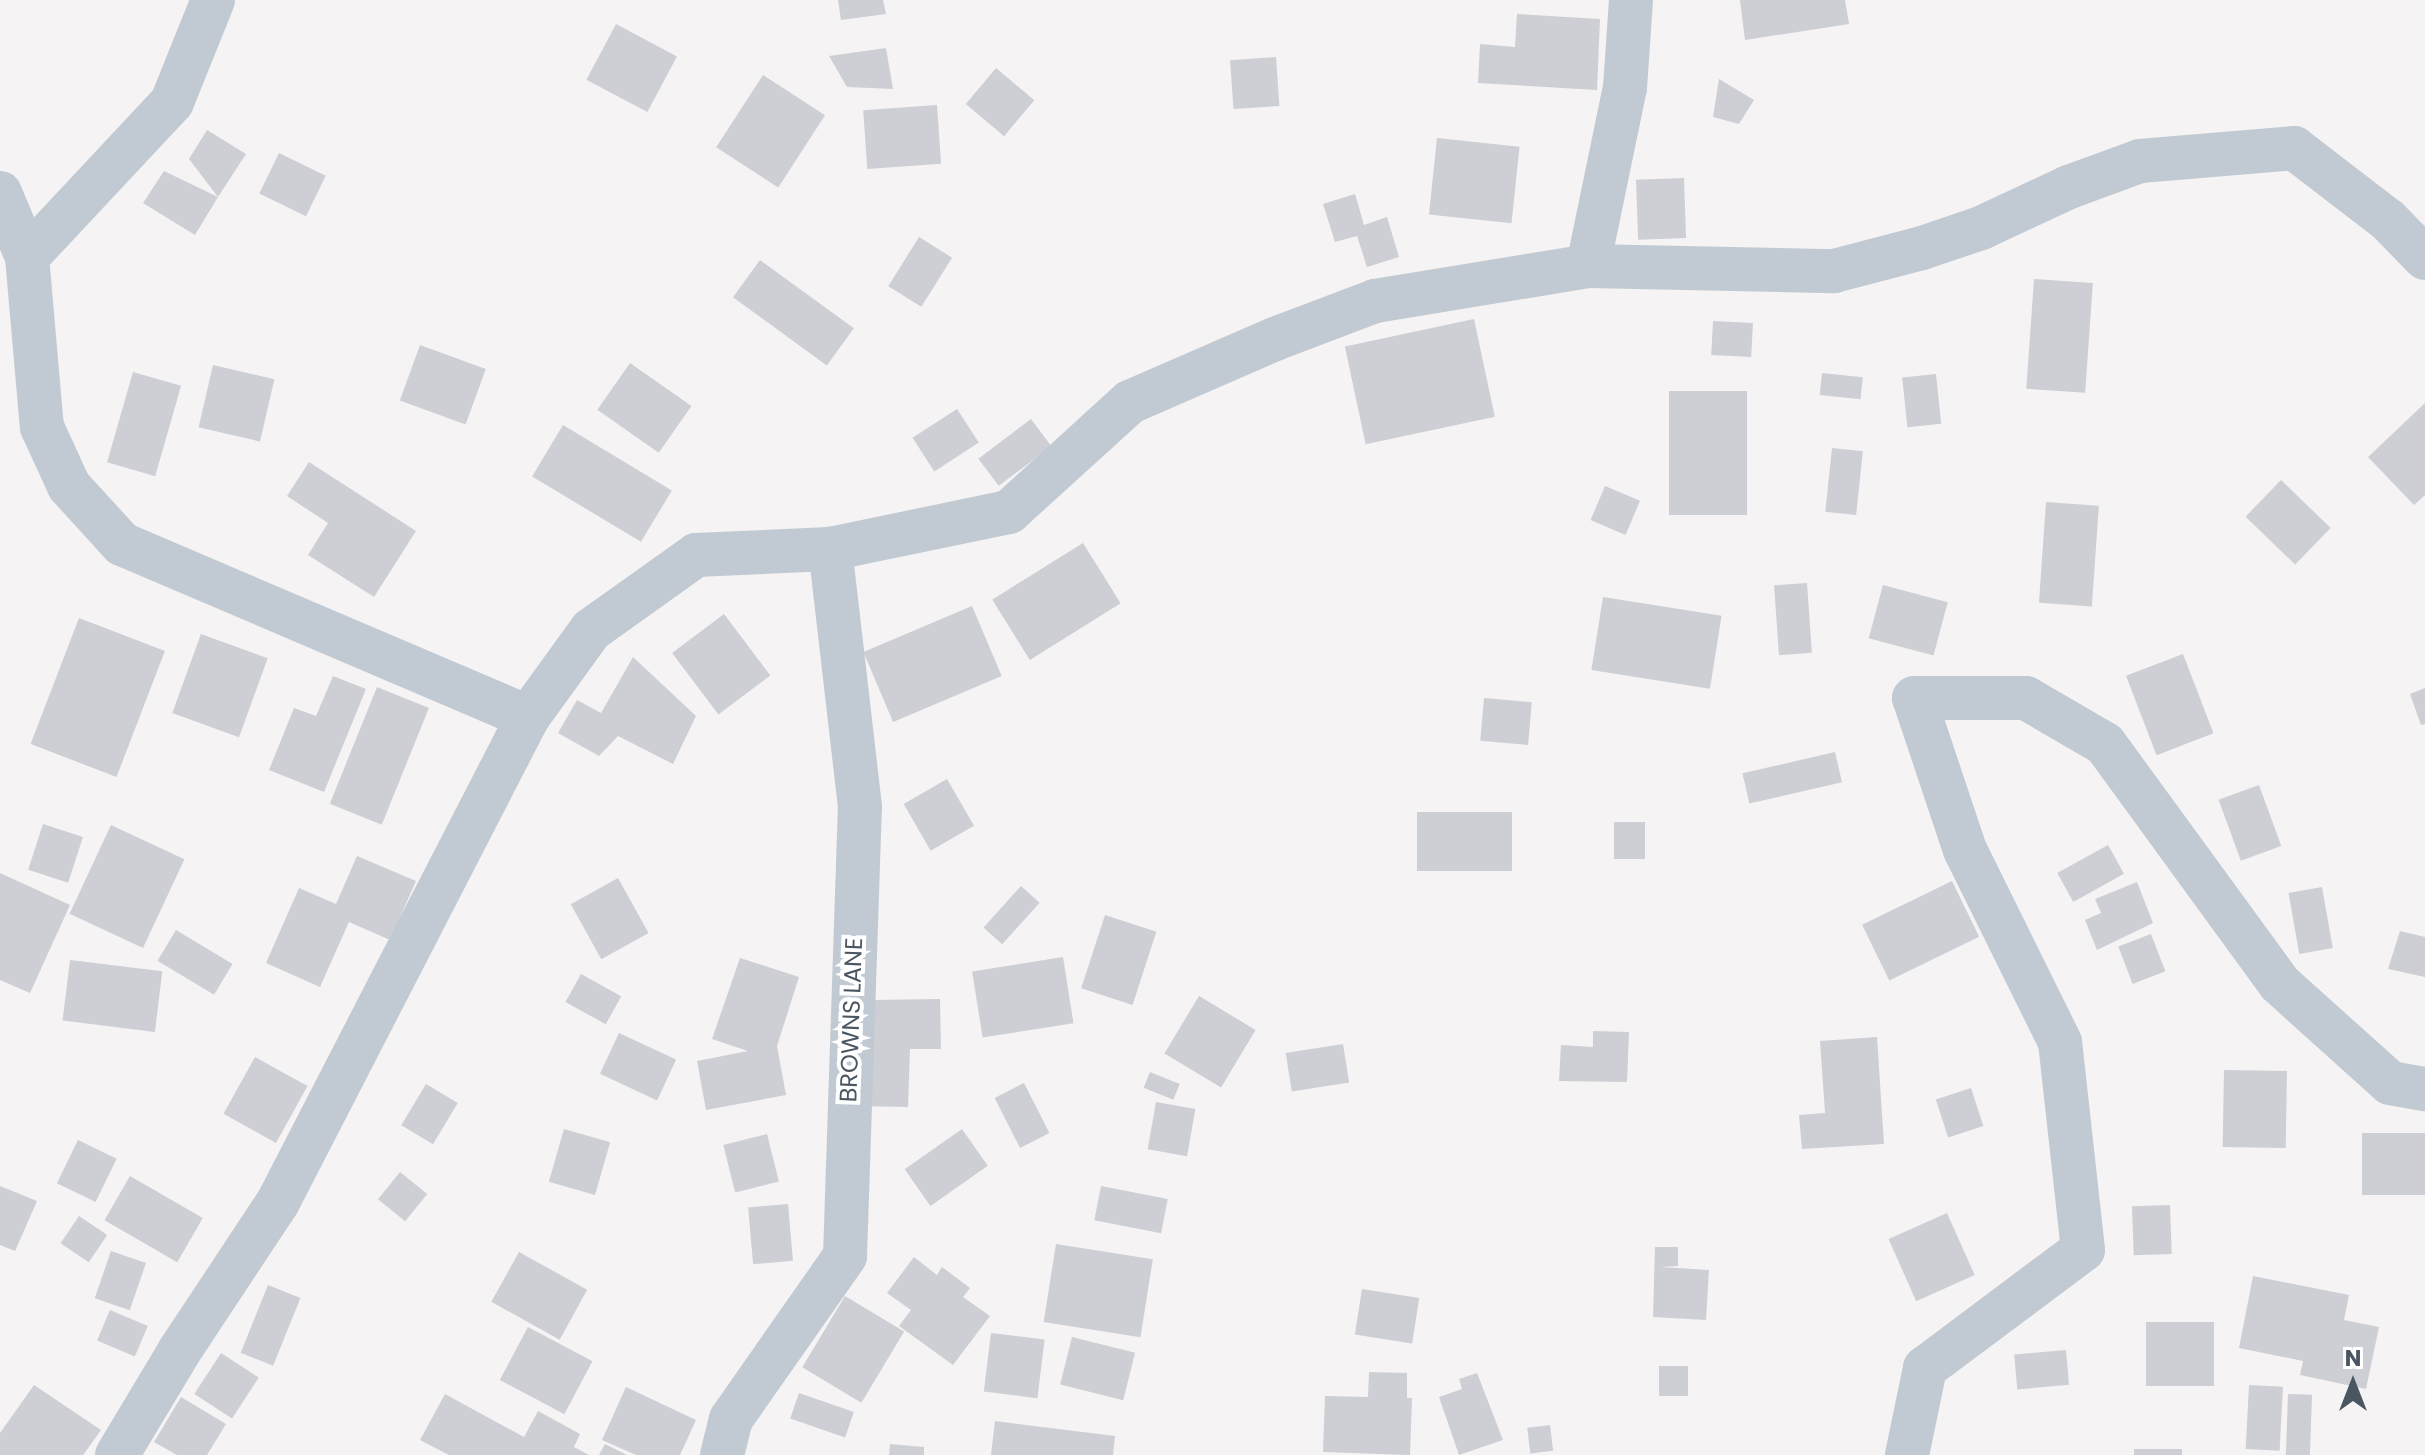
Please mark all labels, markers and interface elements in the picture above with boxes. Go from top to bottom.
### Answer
street label: BROWNS LANE [834,937,868,1103]
north arrow [2313,1343,2393,1423]
text: N [2345,1343,2361,1374]

